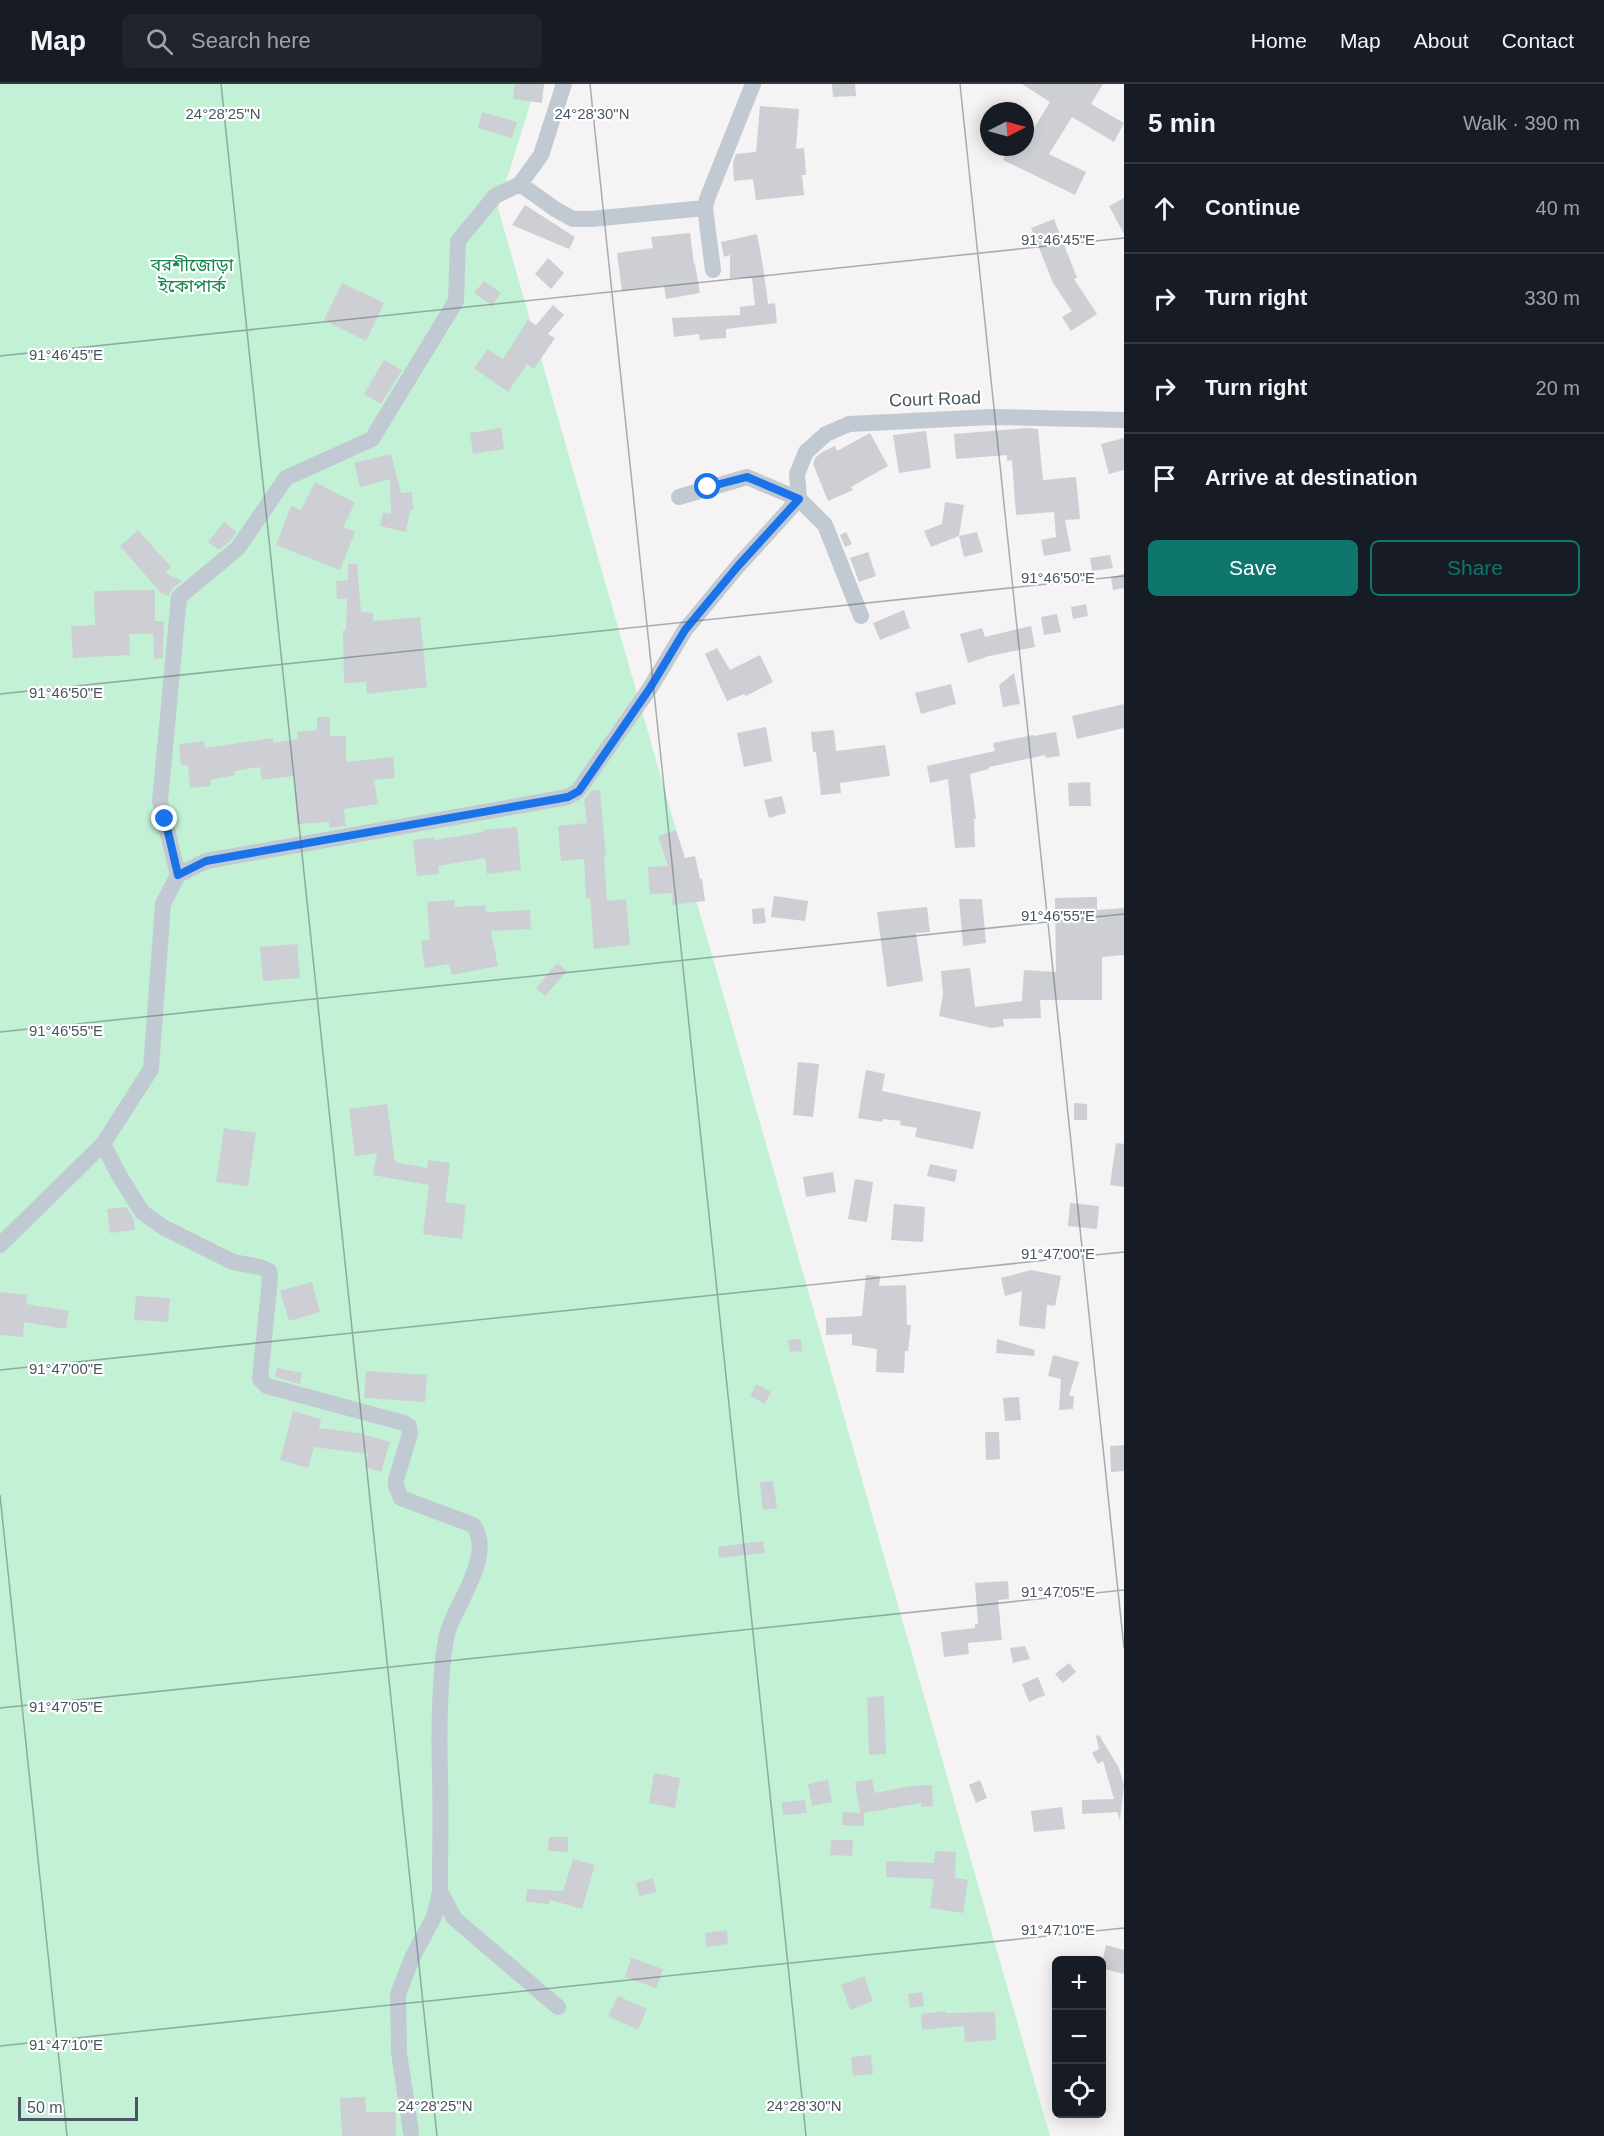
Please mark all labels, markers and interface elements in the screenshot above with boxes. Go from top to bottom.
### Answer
search box [122,14,542,68]
text: Map [30,25,86,56]
icon: search [143,25,176,58]
text: Search here [191,28,311,53]
text: Home [1251,29,1307,52]
text: Map [1340,29,1381,52]
text: About [1414,29,1469,52]
text: Contact [1502,29,1574,52]
north arrow [980,102,1034,156]
text: 24°28'25"N [185,105,261,122]
text: 24°28'30"N [554,105,630,122]
text: 5 min [1148,108,1216,138]
text: Walk · 390 m [1463,112,1580,134]
icon: ahead [1148,192,1181,225]
text: Continue [1205,195,1300,220]
text: 40 m [1536,197,1580,219]
text: 91°46'45"E [1021,231,1095,248]
park label: বরশীজোড়া ইকোপার্ক [150,255,234,296]
icon: right [1148,282,1181,315]
text: Turn right [1205,285,1307,310]
text: 330 m [1524,287,1580,309]
text: 91°46'45"E [29,346,103,363]
icon: right [1148,372,1181,405]
text: Turn right [1205,375,1307,400]
text: 20 m [1536,377,1580,399]
street label: Court Road [889,387,981,411]
icon: arrive [1148,462,1181,495]
text: Arrive at destination [1205,465,1418,490]
route start [694,473,720,499]
button: Save [1148,540,1358,596]
button: Share [1370,540,1580,596]
text: 91°46'50"E [1021,569,1095,586]
text: 91°46'50"E [29,684,103,701]
route end [151,805,177,831]
text: 91°46'55"E [1021,907,1095,924]
text: 91°46'55"E [29,1022,103,1039]
text: 91°47'00"E [1021,1245,1095,1262]
text: 91°47'00"E [29,1360,103,1377]
text: 91°47'05"E [1021,1583,1095,1600]
text: 91°47'05"E [29,1698,103,1715]
text: 91°47'10"E [1021,1921,1095,1938]
map controls [1052,1956,1106,2118]
button: + [1052,1956,1106,2010]
button: − [1052,2010,1106,2064]
text: 91°47'10"E [29,2036,103,2053]
button: locate [1052,2064,1106,2118]
scale bar [18,2094,138,2122]
text: 24°28'25"N [397,2097,473,2114]
text: 24°28'30"N [766,2097,842,2114]
text: 50 m [27,2099,63,2116]

